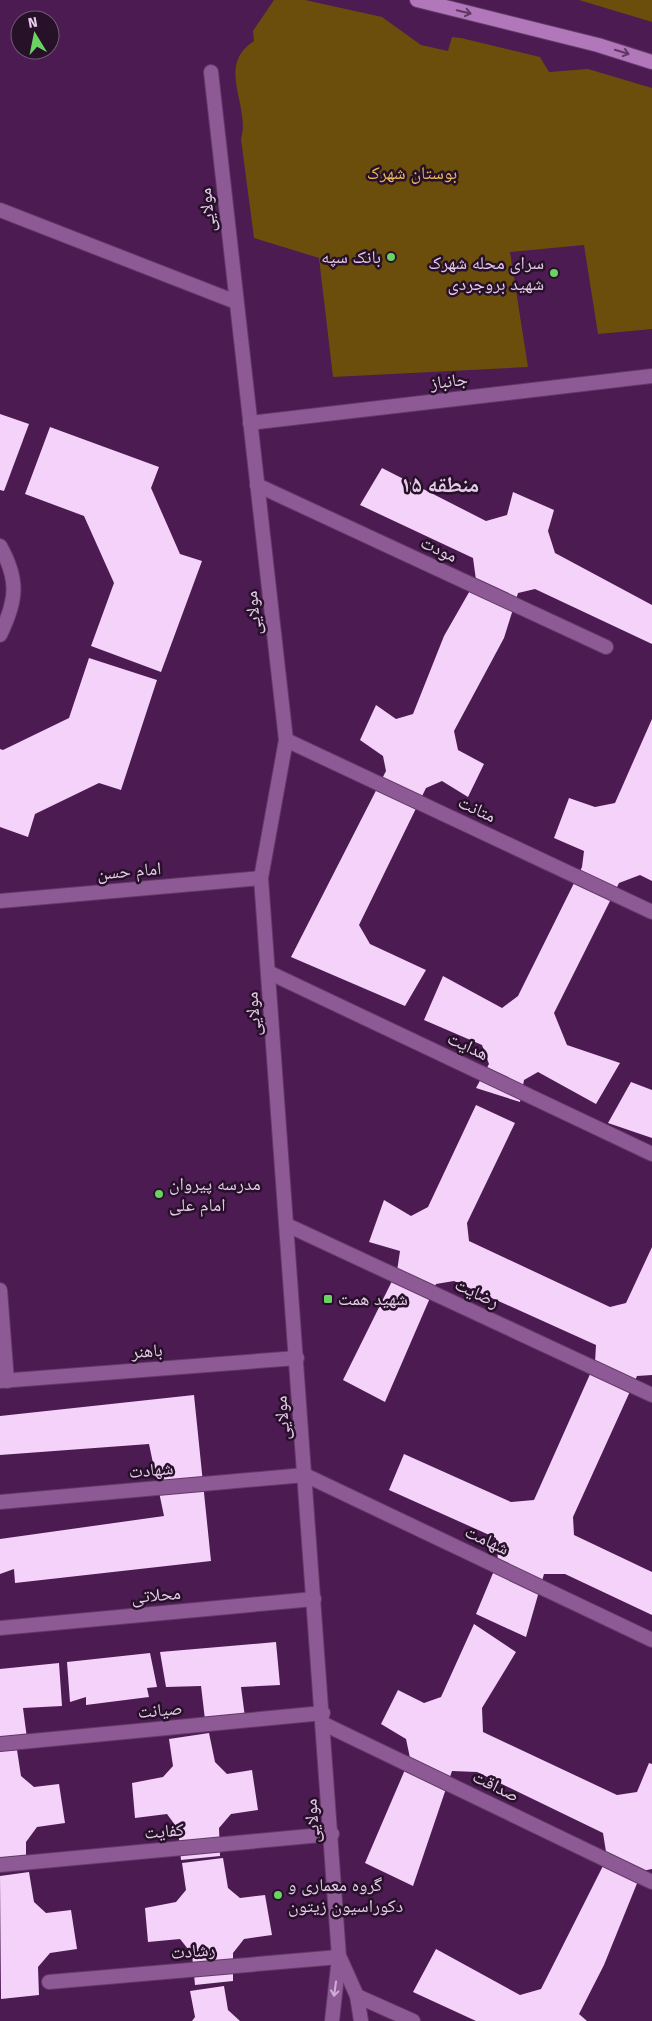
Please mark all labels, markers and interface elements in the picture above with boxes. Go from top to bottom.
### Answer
one-way arrow [456,8,472,17]
north arrow [10,10,60,60]
text: N [27,14,39,32]
one-way arrow [613,48,629,58]
park label: بوستان شهرک [367,162,457,184]
street label: مولايی [194,187,220,233]
place label: بانک سپه [321,246,381,268]
marker: بانک سپه [385,251,397,263]
place label: سرای محله شهرک شهید بروجردی [428,252,544,295]
marker: سرای محله شهرک شهید بروجردی [548,267,560,279]
street label: جانباز [428,368,469,394]
district label: منطقه ۱۵ [401,471,479,498]
street label: مودت [417,531,461,567]
street label: مولايی [240,590,266,636]
street label: متانت [455,791,499,827]
street label: امام حسن [96,857,162,886]
street label: مولايی [240,991,266,1037]
street label: هدایت [444,1027,492,1065]
place label: مدرسه پیروان امام علی [169,1173,261,1217]
marker: مدرسه پیروان امام علی [153,1188,165,1200]
street label: رضایت [451,1273,503,1313]
place label: شهید همت [338,1288,408,1310]
marker: شهید همت [322,1293,334,1305]
street label: باهنر [130,1339,163,1363]
street label: مولايی [269,1395,295,1441]
street label: شهادت [128,1457,174,1483]
street label: شهامت [461,1520,513,1560]
street label: محلاتی [130,1582,182,1608]
street label: صیانت [137,1697,183,1723]
street label: صداقت [469,1765,523,1807]
street label: مولايی [299,1798,325,1844]
street label: کفایت [143,1818,185,1844]
place label: گروه معماری و دکوراسیون زیتون [288,1874,403,1917]
marker: گروه معماری و دکوراسیون زیتون [272,1889,284,1901]
street label: رشادت [170,1938,216,1964]
one-way arrow [330,1981,340,1997]

